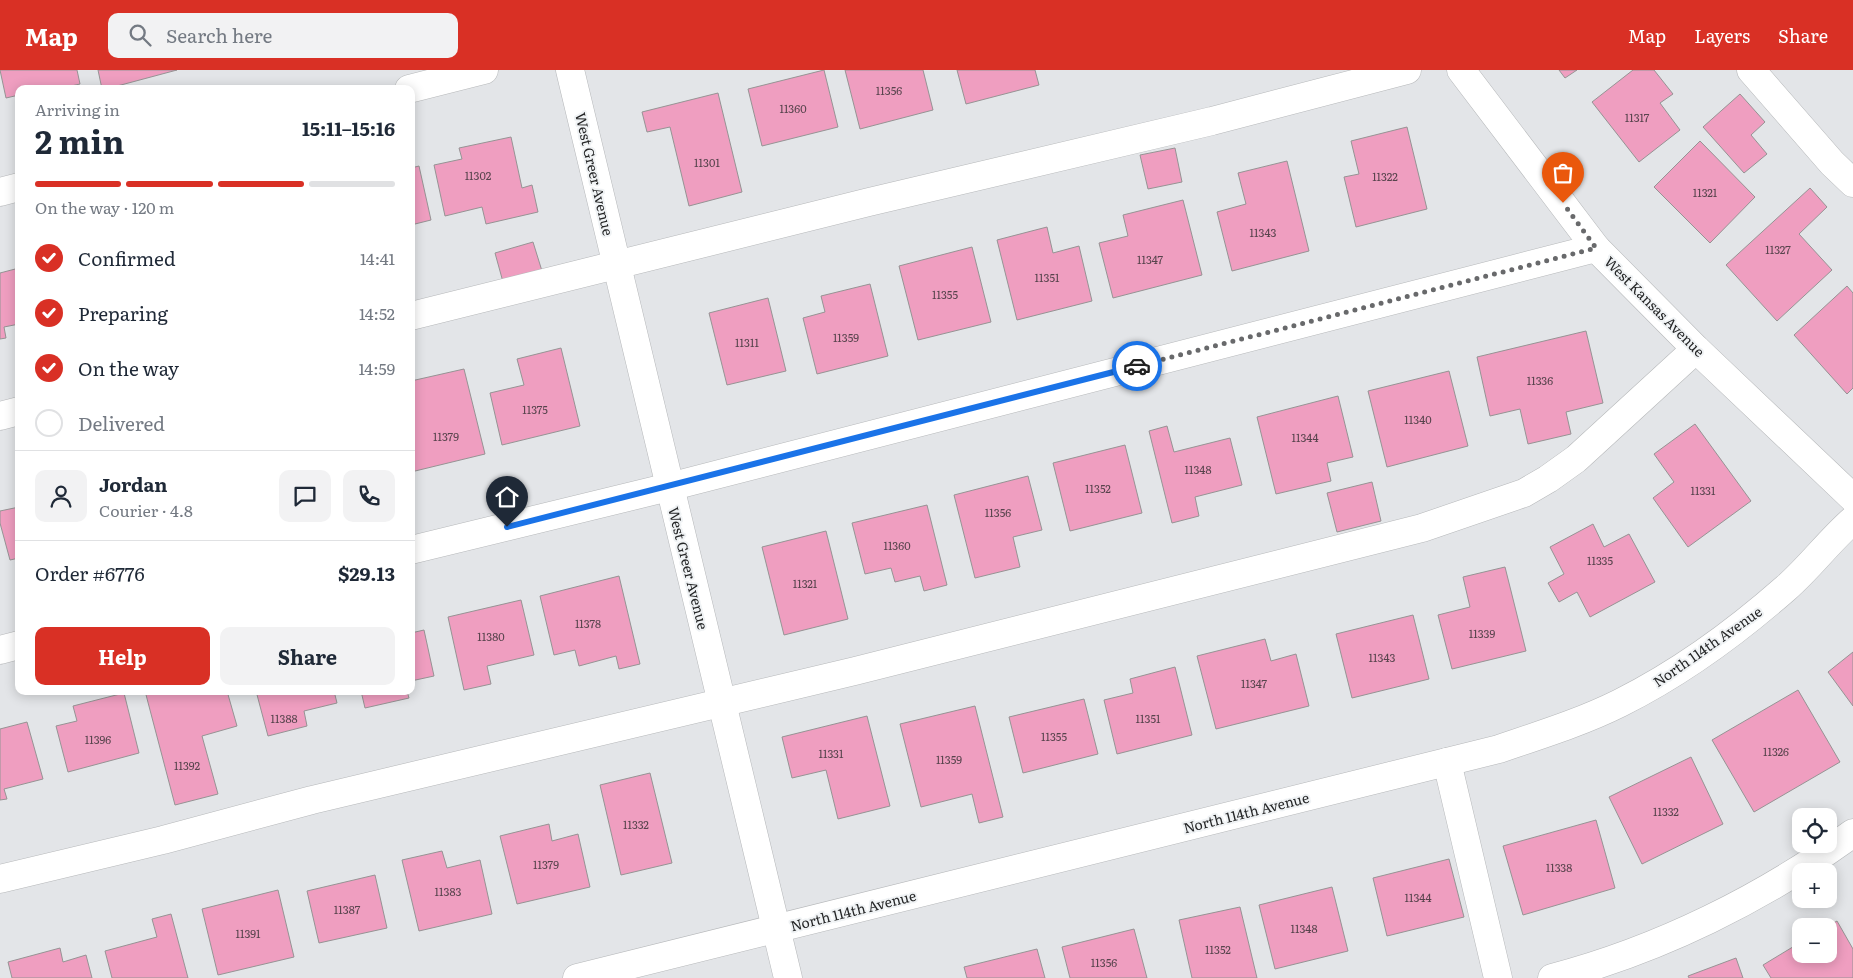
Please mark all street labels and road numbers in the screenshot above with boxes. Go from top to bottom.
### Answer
street label: West Greer Avenue [571,111,619,237]
street label: West Kansas Avenue [1600,251,1710,361]
street label: West Greer Avenue [664,505,714,631]
street label: North 114th Avenue [1648,601,1766,691]
street label: North 114th Avenue [1181,787,1311,837]
street label: North 114th Avenue [788,885,918,935]

